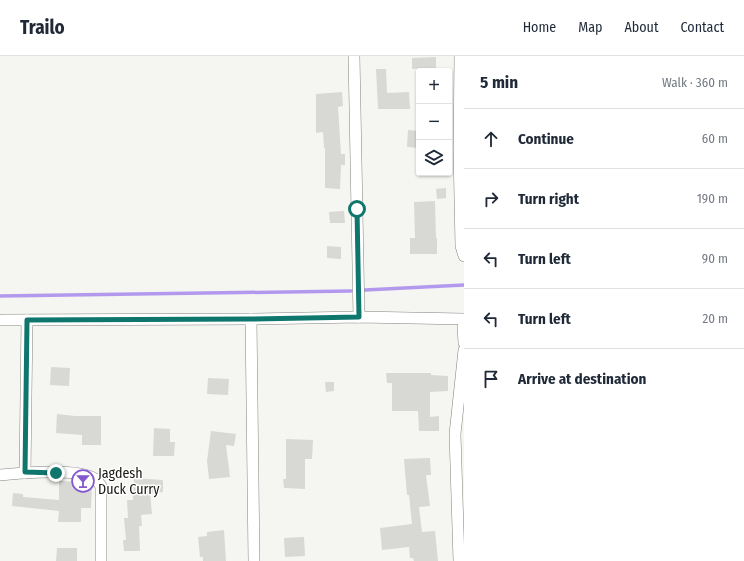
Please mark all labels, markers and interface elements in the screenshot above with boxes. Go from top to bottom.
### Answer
text: Trailo [20,16,65,39]
text: Home [523,19,556,36]
text: Map [578,19,602,36]
text: About [624,19,659,36]
text: Contact [681,19,724,36]
map controls [416,68,452,176]
button: + [416,68,452,104]
text: 5 min [480,72,518,93]
text: Walk · 360 m [662,75,728,90]
button: − [416,104,452,140]
icon: ahead [480,128,502,150]
text: Continue [518,130,574,148]
text: 60 m [702,131,728,146]
button: layers [416,140,452,176]
icon: right [480,188,502,210]
text: Turn right [518,190,579,208]
text: 190 m [697,191,728,206]
route start [348,200,366,218]
icon: left [480,248,502,270]
text: Turn left [518,250,571,268]
text: 90 m [702,251,728,266]
icon: left [480,308,502,330]
text: Turn left [518,310,571,328]
text: 20 m [702,311,728,326]
icon: arrive [480,368,502,390]
text: Arrive at destination [518,370,646,388]
route end [47,464,65,482]
place label: Jagdesh Duck Curry [98,465,160,498]
bar icon: Jagdesh Duck Curry [70,468,96,494]

